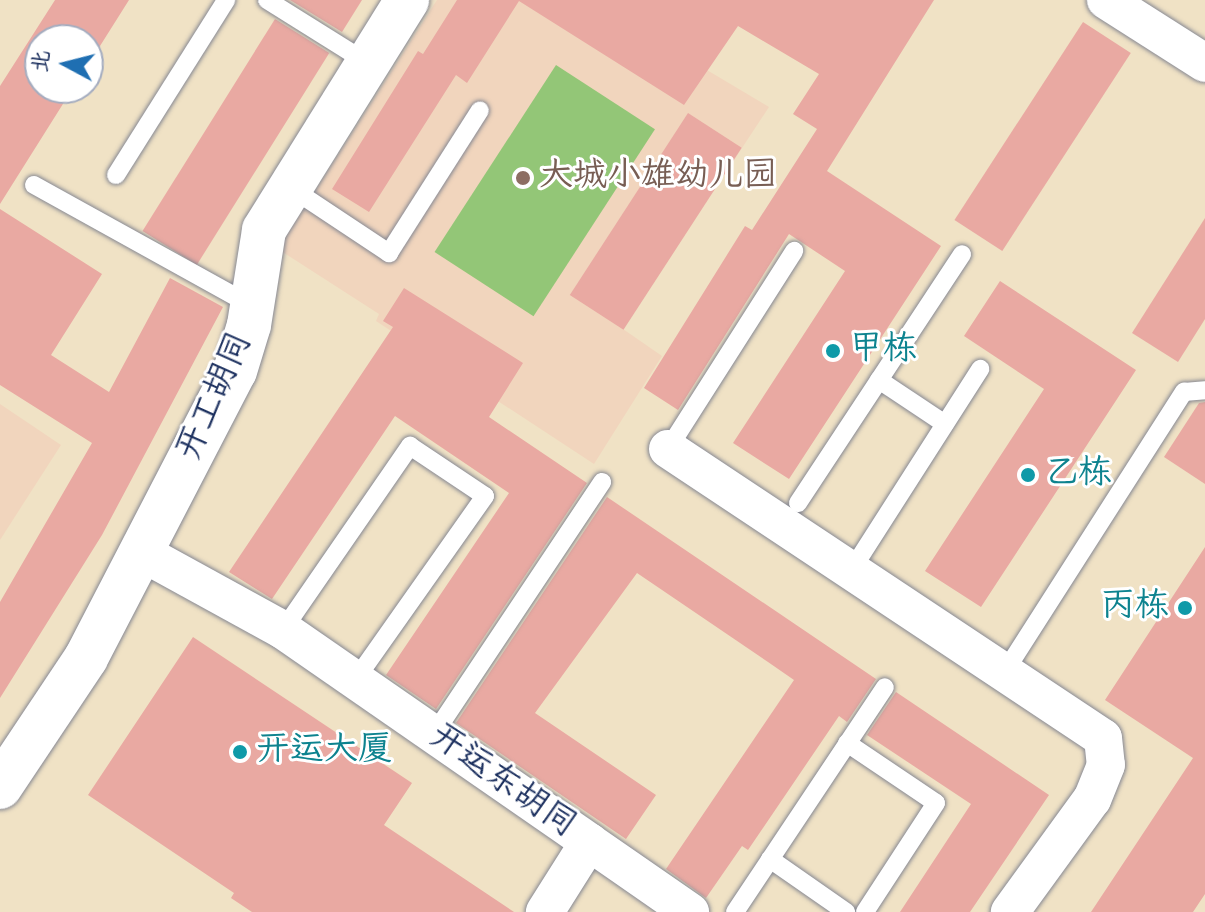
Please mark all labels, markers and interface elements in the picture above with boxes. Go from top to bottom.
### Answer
north arrow [24,24,104,104]
text: 北 [25,48,59,74]
place label: 大城小雄幼儿园 [539,158,777,198]
marker: 大城小雄幼儿园 [514,169,532,187]
street label: 开工胡同 [170,327,262,467]
place label: 甲栋 [849,331,917,371]
marker: 甲栋 [824,342,842,360]
place label: 乙栋 [1044,455,1112,495]
marker: 乙栋 [1019,466,1037,484]
place label: 丙栋 [1101,588,1169,628]
marker: 丙栋 [1176,599,1194,617]
street label: 开运东胡同 [421,717,583,847]
place label: 开运大厦 [256,732,392,772]
marker: 开运大厦 [231,743,249,761]

